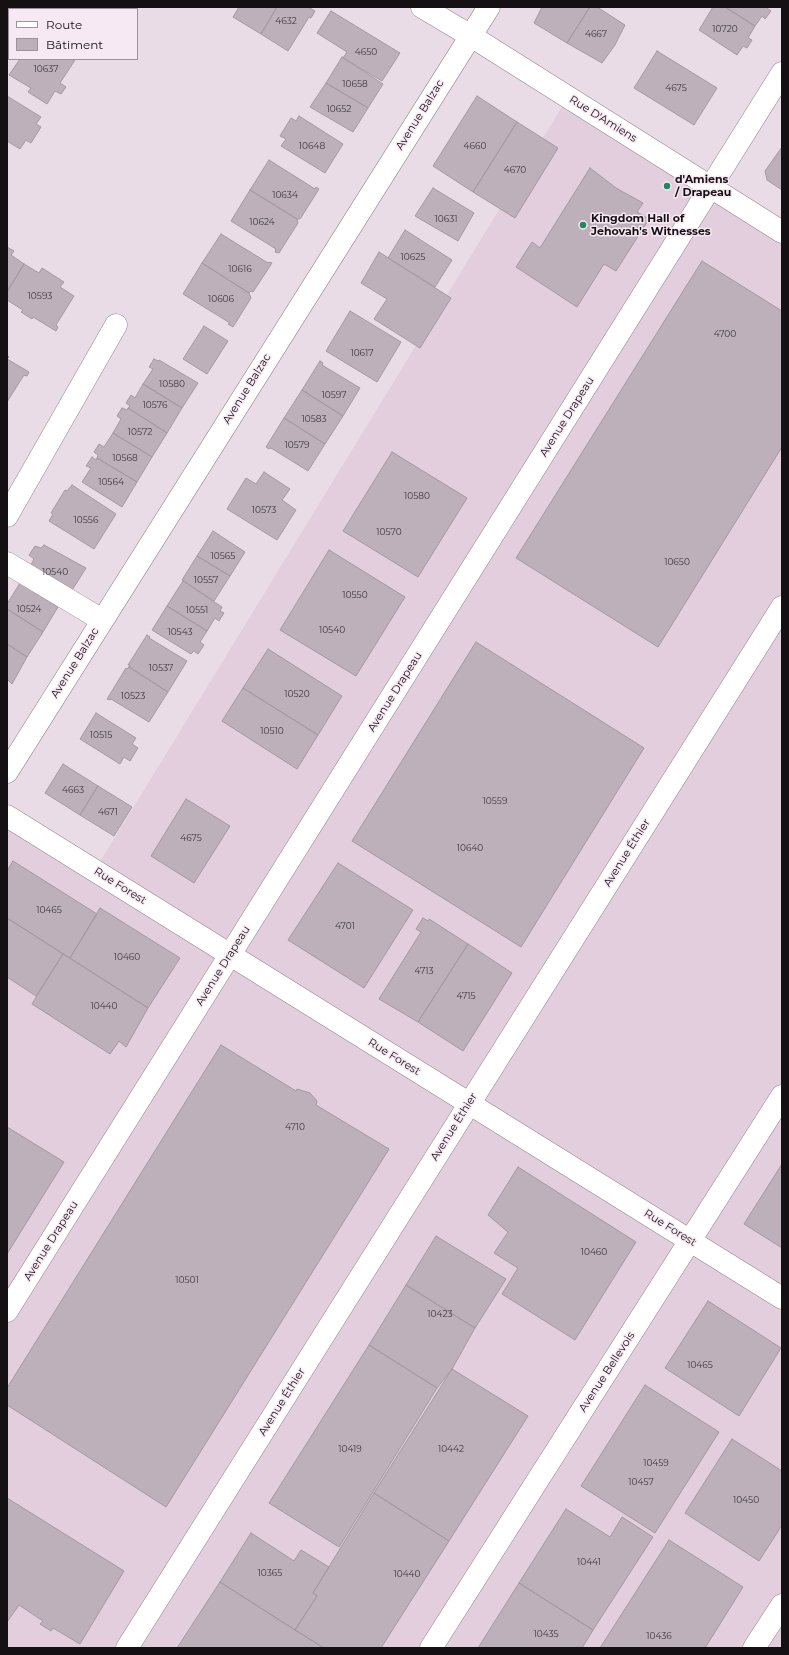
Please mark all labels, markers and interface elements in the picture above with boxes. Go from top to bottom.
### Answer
legend [8,8,138,60]
house number: 4632 [275,16,297,26]
text: Route [46,17,82,32]
house number: 10720 [712,24,738,34]
house number: 4667 [585,29,607,39]
text: Bâtiment [46,37,103,52]
house number: 4650 [355,47,377,57]
house number: 10637 [34,64,58,74]
street label: Avenue Balzac [393,77,447,153]
house number: 10658 [342,79,368,89]
house number: 4675 [665,83,687,93]
street label: Rue D'Amiens [567,93,639,145]
house number: 10652 [327,104,351,114]
house number: 10648 [299,141,325,151]
house number: 4660 [464,141,486,151]
house number: 4670 [504,165,526,175]
place label: d'Amiens / Drapeau [675,173,731,199]
marker: d'Amiens / Drapeau [662,181,672,191]
house number: 10634 [272,190,298,200]
place label: Kingdom Hall of Jehovah's Witnesses [591,212,711,238]
house number: 10631 [434,214,458,224]
house number: 10624 [249,217,275,227]
marker: Kingdom Hall of Jehovah's Witnesses [578,220,588,230]
house number: 10625 [401,252,425,262]
house number: 10616 [228,264,252,274]
house number: 10593 [28,291,52,301]
house number: 10606 [208,294,234,304]
house number: 4700 [714,329,736,339]
house number: 10617 [350,348,374,358]
street label: Avenue Balzac [220,351,274,427]
street label: Avenue Drapeau [537,375,597,459]
house number: 10580 [159,379,185,389]
house number: 10597 [321,390,347,400]
house number: 10576 [143,400,167,410]
house number: 10583 [301,414,327,424]
house number: 10572 [128,427,152,437]
house number: 10579 [285,440,309,450]
house number: 10568 [112,453,138,463]
house number: 10564 [98,477,124,487]
house number: 10580 [404,491,430,501]
house number: 10573 [252,505,276,515]
house number: 10556 [74,515,98,525]
house number: 10570 [376,527,402,537]
house number: 10565 [211,551,235,561]
house number: 10650 [664,557,690,567]
house number: 10540 [42,567,68,577]
house number: 10557 [194,575,218,585]
house number: 10550 [342,590,368,600]
house number: 10524 [16,604,42,614]
house number: 10551 [186,605,208,615]
street label: Avenue Balzac [48,625,102,701]
house number: 10540 [319,625,345,635]
house number: 10543 [167,627,193,637]
street label: Avenue Drapeau [365,650,425,734]
house number: 10537 [149,663,173,673]
house number: 10520 [284,689,310,699]
house number: 10523 [121,691,145,701]
house number: 10510 [260,726,284,736]
house number: 10515 [90,730,112,740]
house number: 4663 [62,785,84,795]
house number: 10559 [483,796,507,806]
house number: 4671 [98,807,118,817]
street label: Avenue Éthier [601,817,653,889]
house number: 4675 [180,833,202,843]
house number: 10640 [457,843,483,853]
street label: Rue Forest [91,865,149,907]
house number: 10465 [36,905,62,915]
house number: 4701 [335,921,355,931]
street label: Avenue Drapeau [193,924,253,1008]
house number: 10460 [114,952,140,962]
house number: 4713 [414,966,434,976]
house number: 4715 [456,991,476,1001]
house number: 10440 [90,1001,118,1011]
street label: Rue Forest [365,1036,423,1078]
street label: Avenue Éthier [428,1091,480,1163]
house number: 4710 [285,1122,305,1132]
street label: Avenue Drapeau [21,1199,81,1283]
street label: Rue Forest [641,1207,699,1249]
house number: 10460 [581,1247,607,1257]
house number: 10501 [175,1275,199,1285]
house number: 10423 [427,1309,453,1319]
street label: Avenue Bellevois [576,1329,638,1415]
house number: 10465 [687,1360,713,1370]
street label: Avenue Éthier [256,1366,308,1438]
house number: 10419 [338,1444,362,1454]
house number: 10442 [438,1444,464,1454]
house number: 10459 [643,1458,669,1468]
house number: 10457 [628,1477,654,1487]
house number: 10450 [733,1495,759,1505]
house number: 10441 [577,1557,601,1567]
house number: 10365 [258,1568,282,1578]
house number: 10440 [393,1569,421,1579]
house number: 10435 [533,1629,559,1639]
house number: 10436 [646,1631,672,1641]

